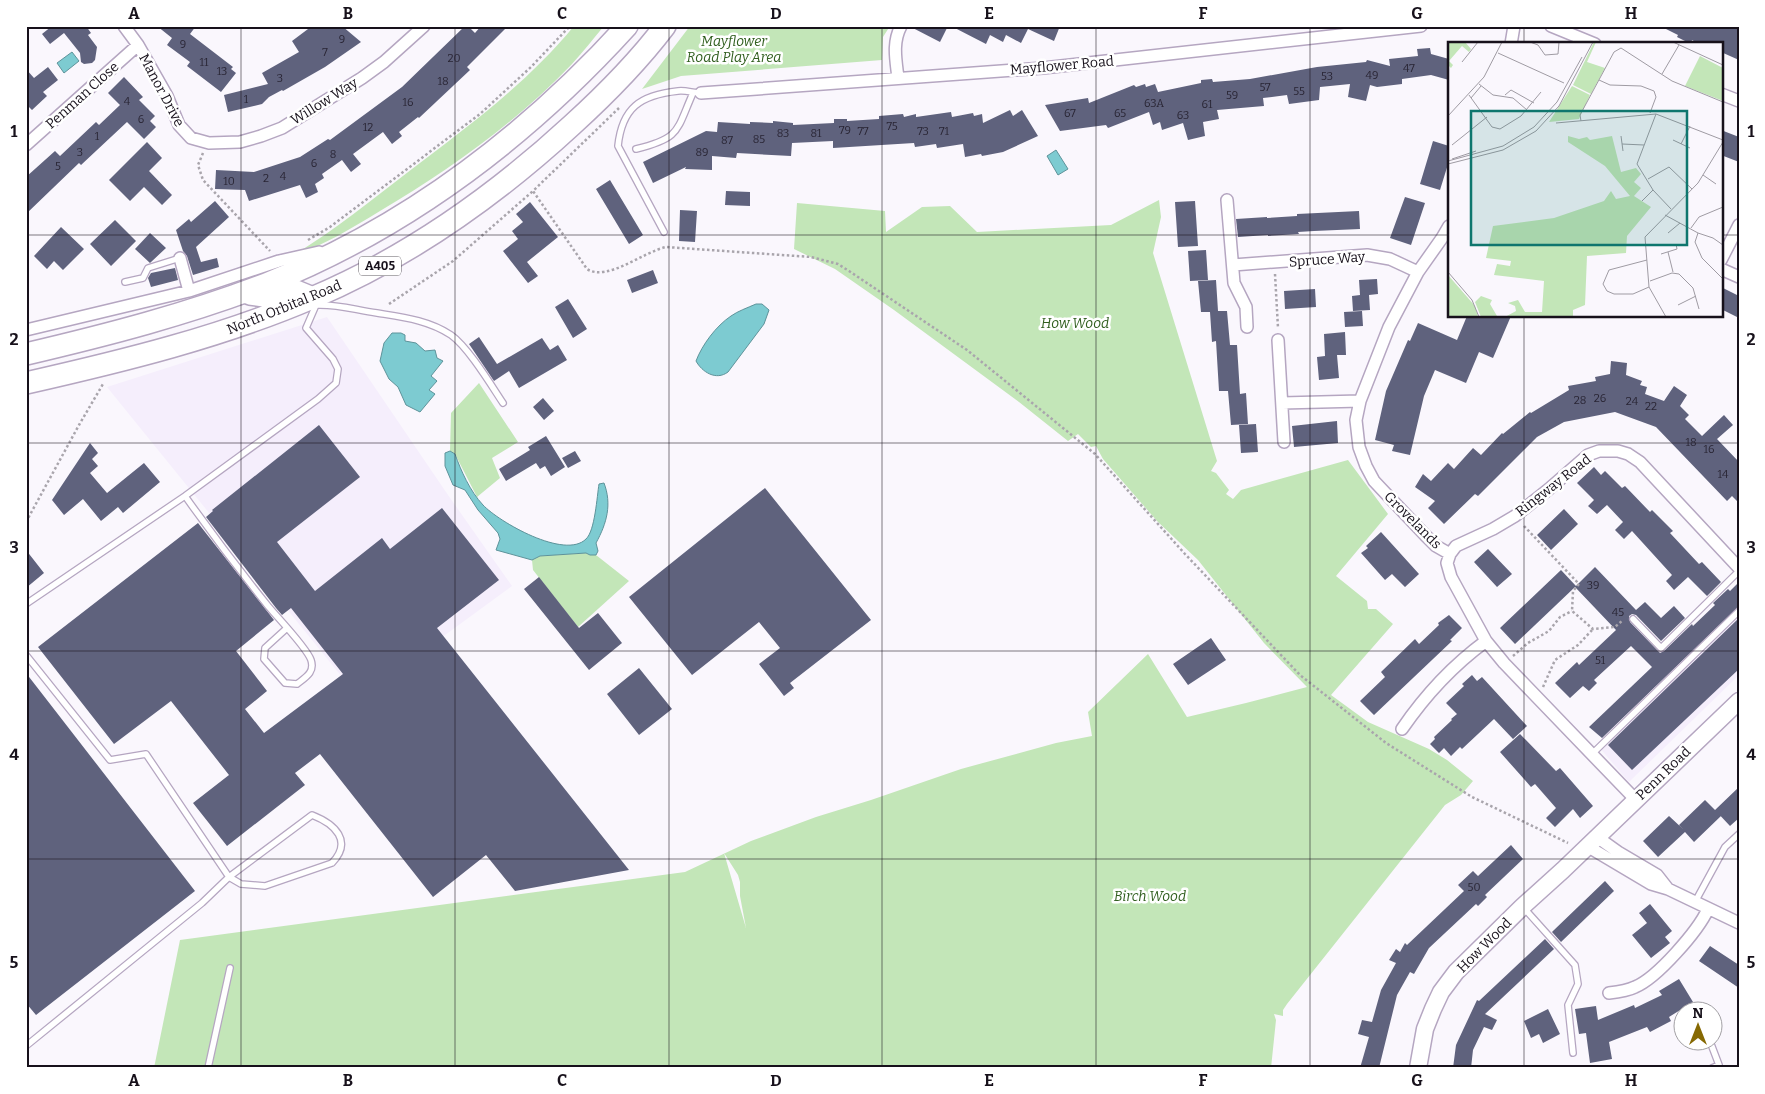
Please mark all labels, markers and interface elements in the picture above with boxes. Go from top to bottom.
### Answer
text: A [128,4,140,23]
text: B [343,4,353,23]
text: C [557,4,567,23]
text: D [770,4,782,23]
text: E [984,4,994,23]
text: F [1199,4,1208,23]
text: G [1411,4,1423,23]
text: H [1625,4,1638,23]
house number: 9 [339,33,345,46]
park label: Mayflower Road Play Area [687,33,781,66]
house number: 9 [180,38,186,51]
inset map [1448,42,1722,318]
house number: 7 [322,46,328,59]
street label: Manor Drive [135,51,188,130]
house number: 20 [447,52,461,65]
street label: Mayflower Road [1009,52,1115,79]
house number: 11 [200,56,209,69]
street label: Penman Close [42,58,122,133]
house number: 47 [1403,62,1415,75]
house number: 13 [217,65,227,78]
house number: 49 [1366,69,1378,82]
house number: 53 [1321,70,1333,83]
house number: 3 [277,72,283,85]
street label: Willow Way [288,74,361,129]
house number: 18 [437,75,449,88]
house number: 57 [1259,81,1271,94]
house number: 55 [1293,85,1305,98]
house number: 59 [1226,89,1238,102]
house number: 1 [244,93,249,106]
house number: 4 [124,95,131,108]
house number: 16 [403,96,413,109]
house number: 63A [1144,97,1164,110]
house number: 61 [1202,98,1213,111]
house number: 67 [1064,107,1076,120]
house number: 65 [1114,107,1126,120]
house number: 63 [1177,109,1189,122]
house number: 6 [138,113,144,126]
house number: 75 [886,120,898,133]
house number: 12 [363,121,373,134]
text: 1 [11,122,18,141]
text: 1 [1748,122,1755,141]
house number: 79 [839,124,851,137]
house number: 77 [857,125,869,138]
house number: 73 [917,125,929,138]
house number: 71 [939,125,950,138]
house number: 83 [777,127,789,140]
house number: 81 [810,127,822,140]
house number: 1 [95,130,100,143]
house number: 85 [753,133,765,146]
house number: 87 [721,134,734,147]
house number: 3 [77,146,83,159]
house number: 89 [695,146,709,159]
house number: 8 [330,148,336,161]
house number: 6 [311,157,317,170]
house number: 5 [55,160,61,173]
house number: 4 [280,170,287,183]
house number: 2 [263,172,269,185]
house number: 10 [223,175,235,188]
street label: Spruce Way [1288,248,1366,271]
road number: A405 [359,256,401,276]
street label: North Orbital Road [224,277,344,338]
park label: How Wood [1041,315,1109,332]
text: 2 [9,330,19,349]
text: 2 [1746,330,1756,349]
house number: 26 [1594,392,1606,405]
house number: 28 [1574,394,1586,407]
house number: 24 [1626,395,1639,408]
house number: 22 [1645,400,1657,413]
house number: 18 [1685,436,1697,449]
house number: 16 [1704,443,1714,456]
street label: Ringway Road [1512,451,1594,520]
house number: 14 [1718,468,1729,481]
street label: Grovelands [1380,488,1445,553]
text: 3 [9,538,19,557]
text: 3 [1746,538,1756,557]
house number: 39 [1587,579,1599,592]
house number: 45 [1612,606,1624,619]
house number: 51 [1595,654,1606,667]
street label: Penn Road [1633,743,1694,804]
text: 4 [9,745,19,764]
text: 4 [1746,745,1756,764]
house number: 50 [1468,881,1480,894]
park label: Birch Wood [1114,888,1186,905]
street label: How Wood [1453,914,1515,976]
text: 5 [10,953,19,972]
text: 5 [1747,953,1756,972]
north arrow [1672,1002,1722,1052]
text: N [1693,1005,1704,1022]
text: A [128,1071,140,1090]
text: B [343,1071,353,1090]
text: C [557,1071,567,1090]
text: D [770,1071,782,1090]
text: E [984,1071,994,1090]
text: F [1199,1071,1208,1090]
text: G [1411,1071,1423,1090]
text: H [1625,1071,1638,1090]

